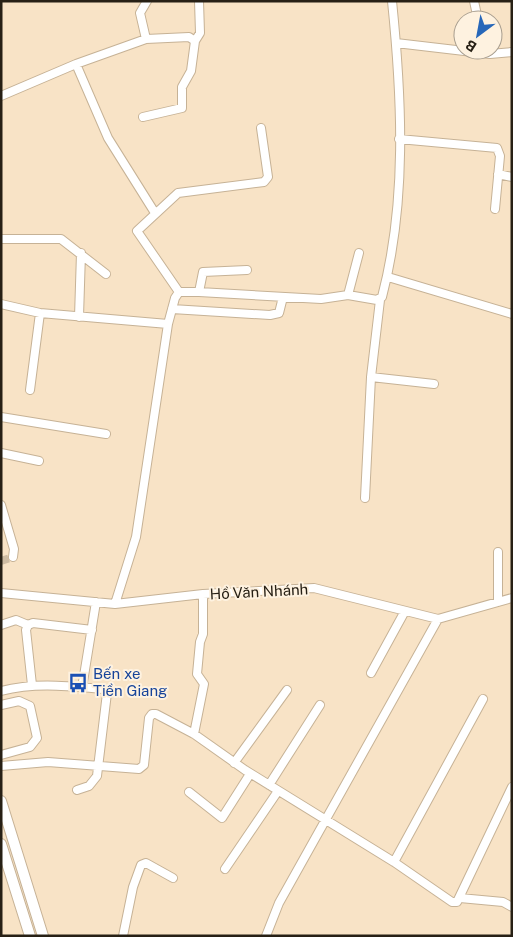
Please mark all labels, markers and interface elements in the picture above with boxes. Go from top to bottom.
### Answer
north arrow [453,10,503,60]
text: B [463,37,479,55]
street label: Hồ Văn Nhánh [209,580,309,603]
place label: Bến xe Tiền Giang [93,665,167,699]
bus stop icon: Bến xe Tiền Giang [67,672,89,694]

